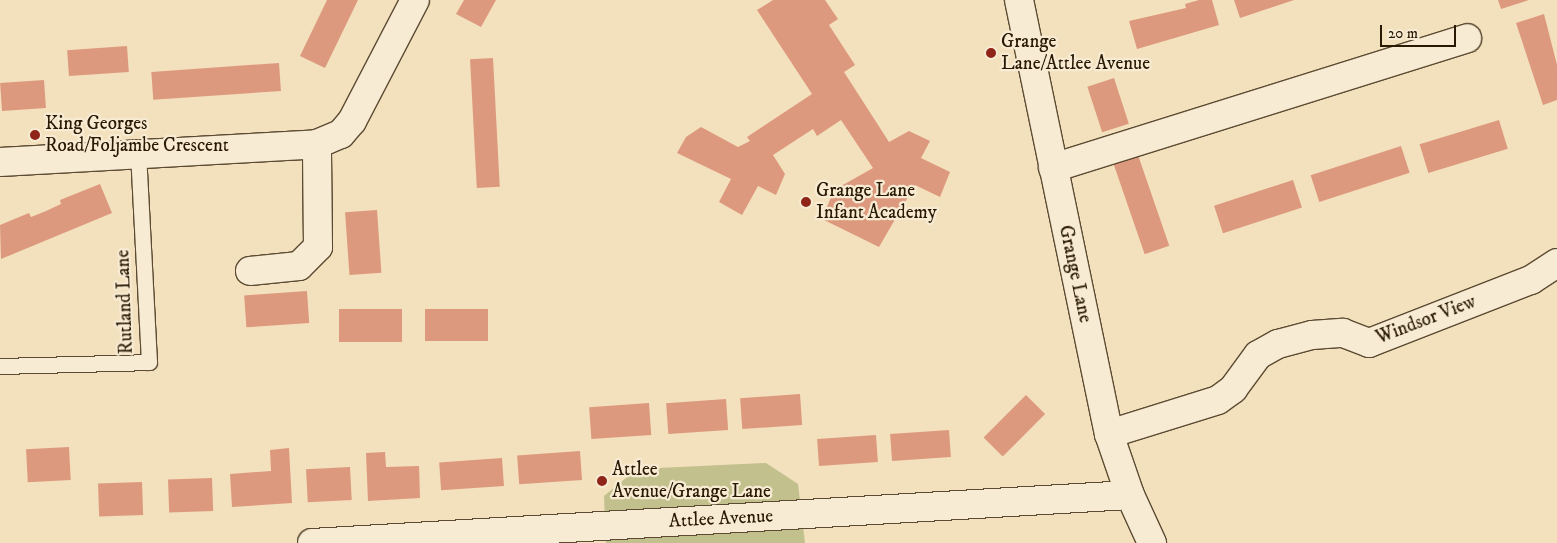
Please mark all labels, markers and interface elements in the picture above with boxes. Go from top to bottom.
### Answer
scale bar [1382,15,1458,47]
text: 20 m [1388,24,1418,43]
place label: Grange Lane/Attlee Avenue [1001,31,1150,75]
marker: Grange Lane/Attlee Avenue [985,47,997,59]
place label: King Georges Road/Foljambe Crescent [45,113,229,157]
marker: King Georges Road/Foljambe Crescent [29,129,41,141]
place label: Grange Lane Infant Academy [816,180,937,224]
marker: Grange Lane Infant Academy [800,196,812,208]
street label: Grange Lane [1054,223,1096,325]
street label: Rutland Lane [112,249,138,355]
street label: Windsor View [1373,291,1479,349]
place label: Attlee Avenue/Grange Lane [612,459,771,503]
marker: Attlee Avenue/Grange Lane [596,475,608,487]
street label: Attlee Avenue [668,505,774,533]

